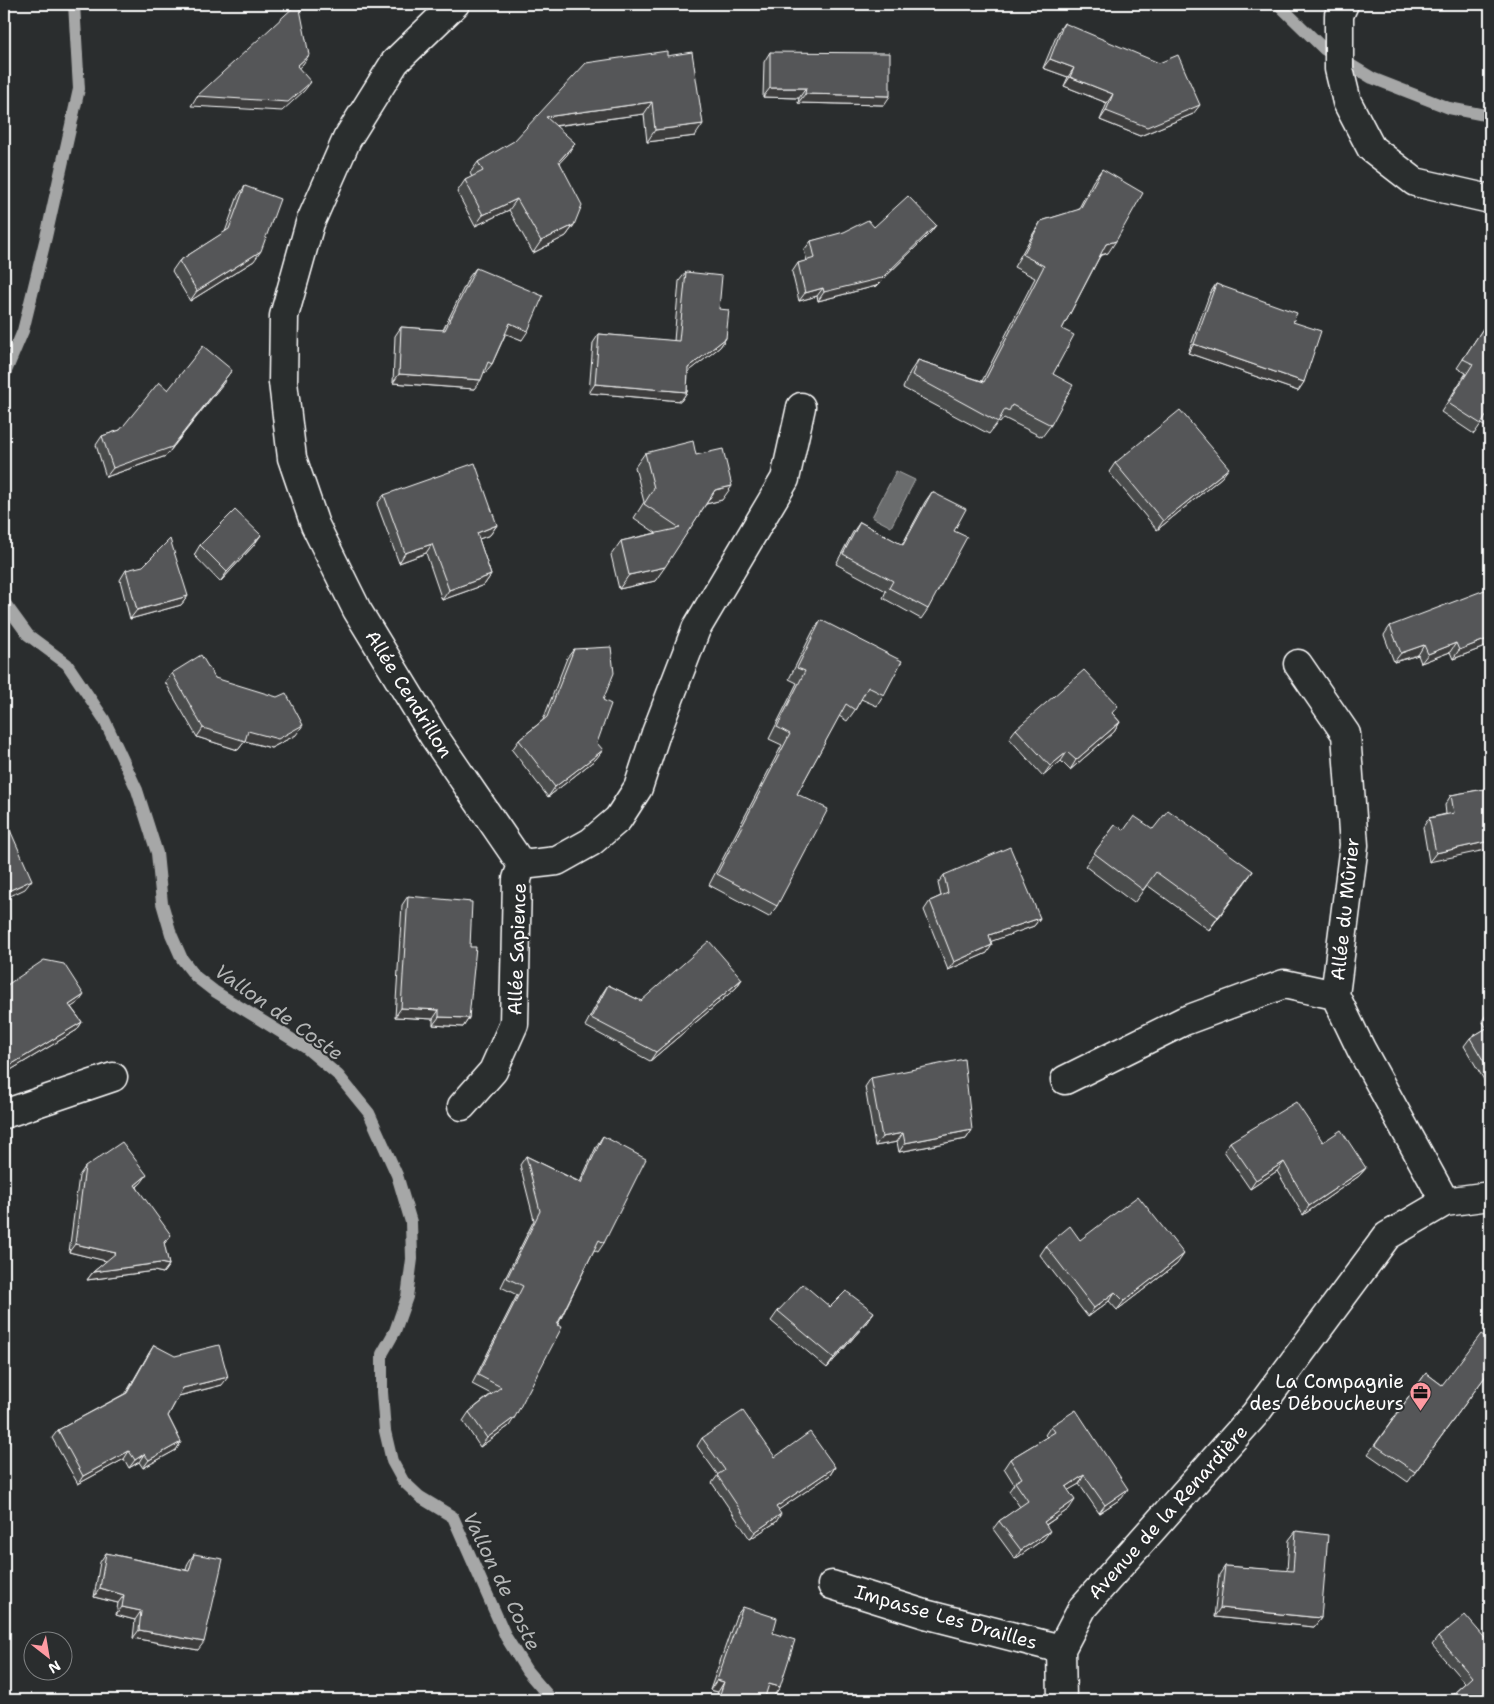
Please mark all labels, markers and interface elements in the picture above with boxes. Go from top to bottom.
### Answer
street label: Allée Cendrillon [360,626,458,762]
street label: Allée du Mûrier [1325,836,1365,982]
street label: Allée Sapience [502,882,532,1016]
water label: Vallon de Coste [209,958,349,1066]
place label: La Compagnie des Déboucheurs [1249,1369,1404,1416]
office icon: La Compagnie des Déboucheurs [1408,1380,1432,1411]
street label: Avenue de la Renardière [1083,1419,1253,1605]
water label: Vallon de Coste [457,1507,547,1655]
street label: Impasse Les Drailles [852,1579,1040,1655]
north arrow [22,1632,72,1682]
text: N [45,1657,64,1678]

